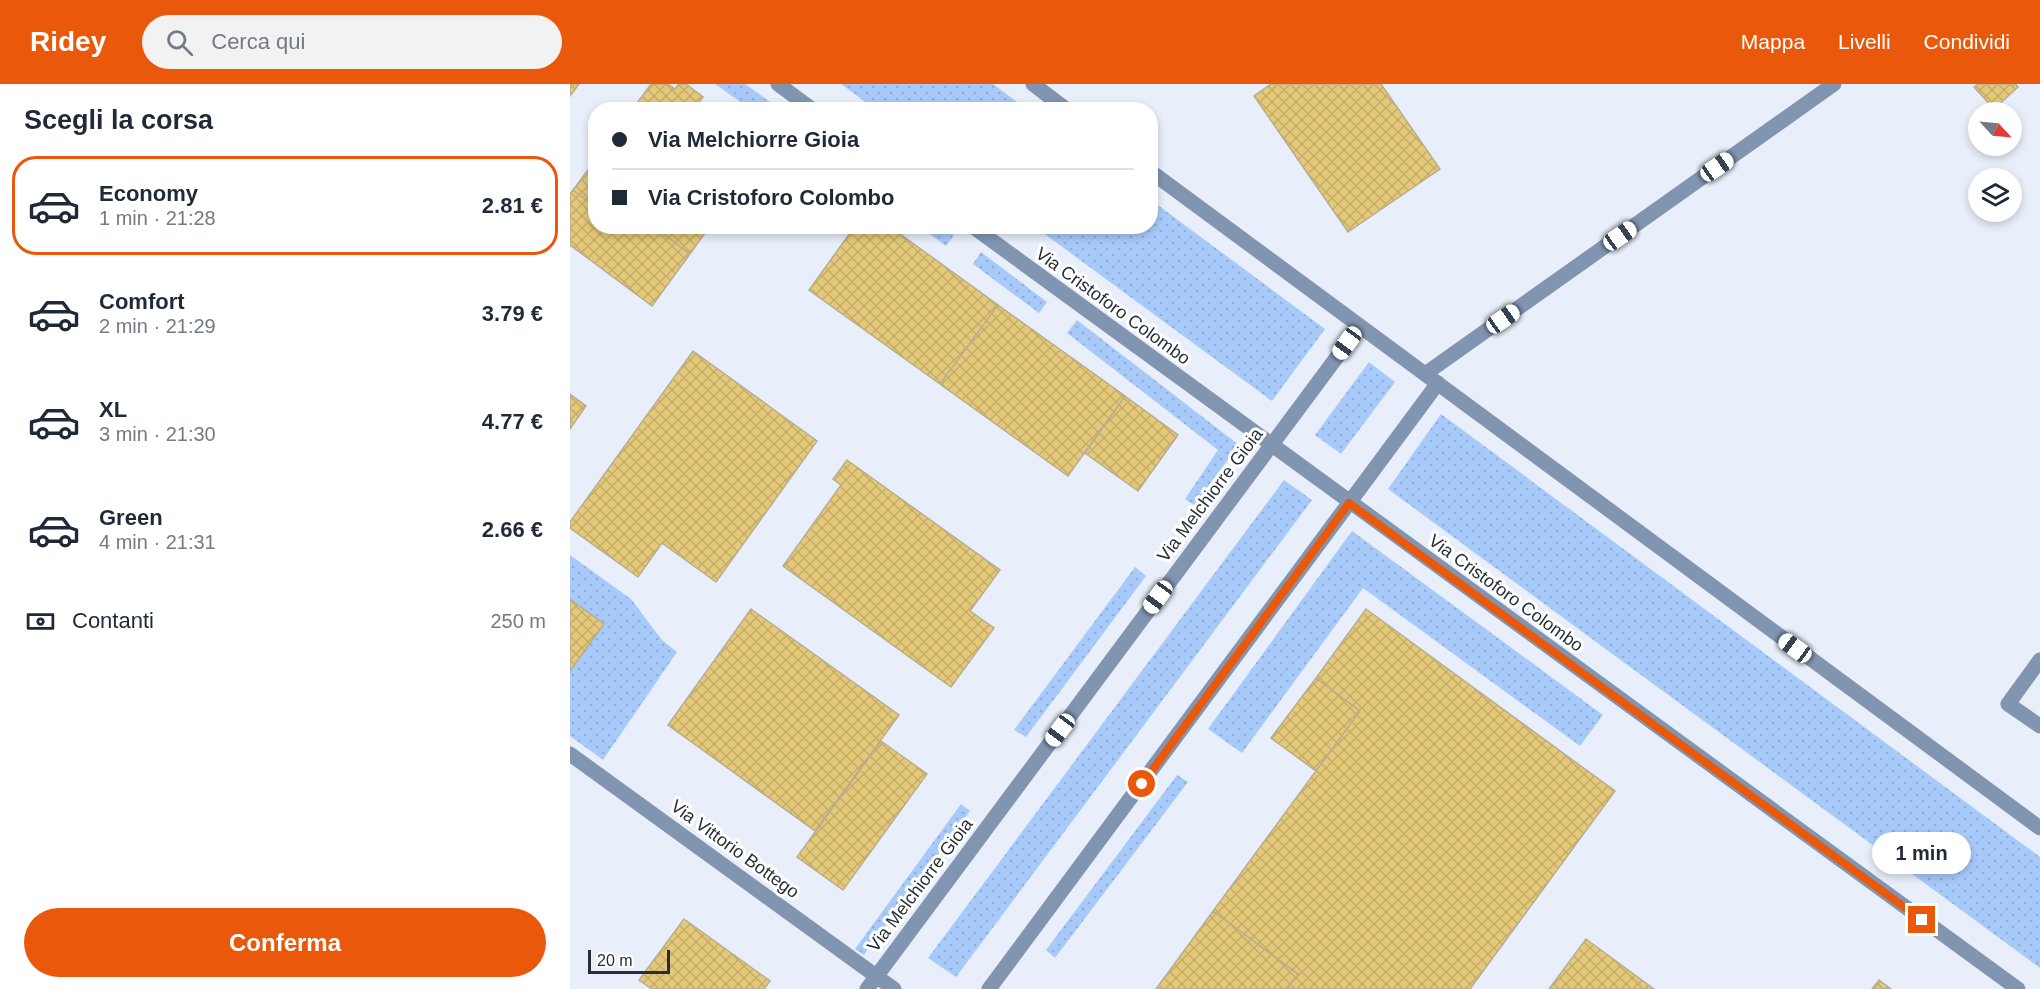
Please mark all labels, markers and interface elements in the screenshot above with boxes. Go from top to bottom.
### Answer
search box [142,15,562,69]
text: Ridey [30,26,106,57]
icon: search [163,26,196,59]
text: Cerca qui [211,29,305,54]
text: Mappa [1741,30,1805,53]
text: Livelli [1838,30,1891,53]
text: Condividi [1924,30,2010,53]
north arrow [1968,102,2022,156]
map controls [1968,102,2022,222]
text: Scegli la corsa [24,105,213,135]
text: Via Melchiorre Gioia [648,127,859,152]
car [1697,149,1737,185]
button: layers [1968,168,2022,222]
icon: car [27,179,81,233]
text: Economy [99,181,198,206]
text: Via Cristoforo Colombo [648,185,895,210]
text: 2.81 € [482,193,543,218]
text: 1 min · 21:28 [99,207,216,229]
car [1600,218,1640,254]
street label: Via Cristoforo Colombo [1032,243,1194,369]
icon: car [27,287,81,341]
text: Comfort [99,289,185,314]
text: 3.79 € [482,301,543,326]
car [1483,301,1523,337]
text: 2 min · 21:29 [99,315,216,337]
car [1329,323,1365,363]
icon: car [27,395,81,449]
text: XL [99,397,127,422]
text: 4.77 € [482,409,543,434]
text: 3 min · 21:30 [99,423,216,445]
street label: Via Melchiorre Gioia [1153,424,1267,566]
icon: car [27,503,81,557]
text: Green [99,505,163,530]
text: 2.66 € [482,517,543,542]
street label: Via Cristoforo Colombo [1425,530,1587,656]
text: 4 min · 21:31 [99,531,216,553]
car [1140,577,1176,617]
icon: cash [24,605,57,638]
text: Contanti [72,608,154,633]
text: 250 m [490,610,546,632]
car [1775,630,1815,666]
car [1042,710,1078,750]
route start [1128,770,1155,797]
street label: Via Vittorio Bottego [667,796,803,902]
street label: Via Melchiorre Gioia [863,814,977,956]
callout: 1 min [1872,833,1972,875]
text: 1 min [1895,842,1948,864]
route end [1908,906,1935,933]
button: Conferma [24,908,546,977]
scale bar [588,947,670,974]
text: 20 m [597,952,633,969]

